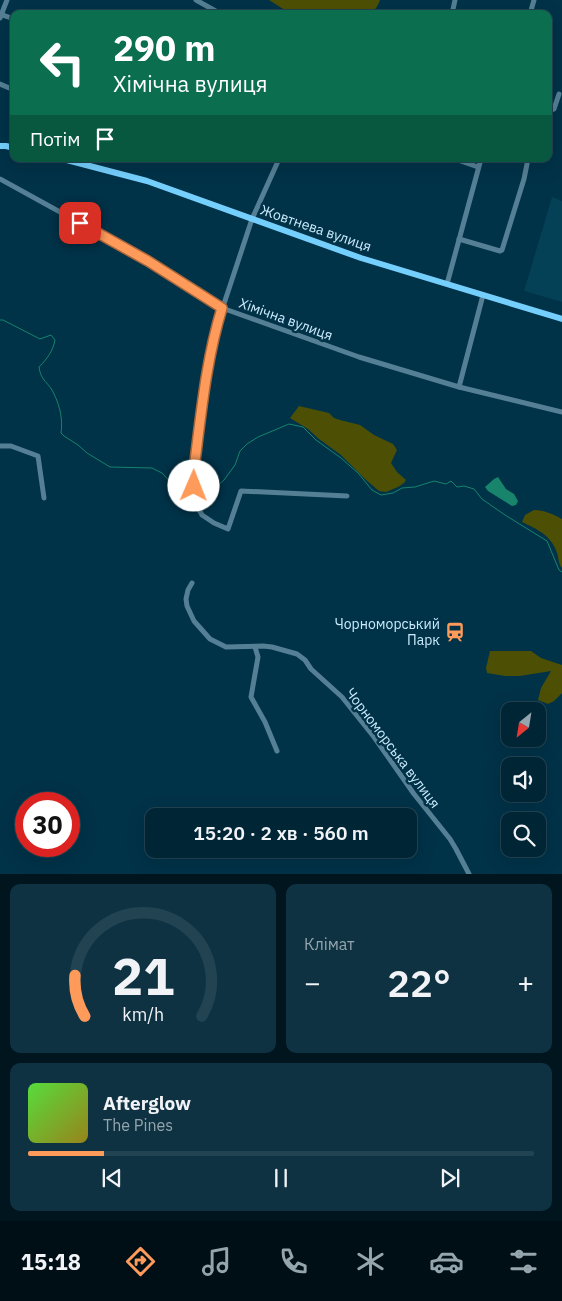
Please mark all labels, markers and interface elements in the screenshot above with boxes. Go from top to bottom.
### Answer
text: 290 m [113,25,216,71]
icon: left [30,30,95,95]
text: Хімічна вулиця [113,69,268,98]
icon: arrive [91,125,119,153]
text: Потім [30,127,81,151]
street label: Жовтнева вулиця [258,201,374,255]
pin [59,202,101,244]
icon: arrive [66,209,94,237]
street label: Хімічна вулиця [237,294,335,344]
position arrow [167,459,219,511]
place label: Чорноморський Парк [335,615,440,649]
station icon: Чорноморський Парк [444,621,466,643]
street label: Чорноморська вулиця [342,684,444,812]
north arrow [501,702,546,748]
map controls [501,702,546,857]
button: sound [501,757,546,802]
speed limit sign: 30 [15,792,80,857]
button: search [501,812,546,857]
text: 15:20 · 2 хв · 560 m [193,821,369,845]
text: Клімат [304,934,355,954]
text: 21 [112,942,174,1009]
text: 22° [387,958,451,1007]
text: − [304,964,321,1001]
text: + [517,964,534,1001]
text: km/h [122,1003,164,1026]
text: Afterglow [103,1091,191,1115]
text: The Pines [103,1115,173,1135]
icon: previous [98,1164,126,1192]
icon: pause [267,1164,295,1192]
icon: next [436,1164,464,1192]
icon: directions [123,1244,158,1279]
icon: music [199,1244,234,1279]
icon: phone [276,1244,311,1279]
icon: climate [353,1244,388,1279]
icon: car [429,1244,464,1279]
icon: filters [506,1244,541,1279]
text: 15:18 [21,1247,81,1276]

